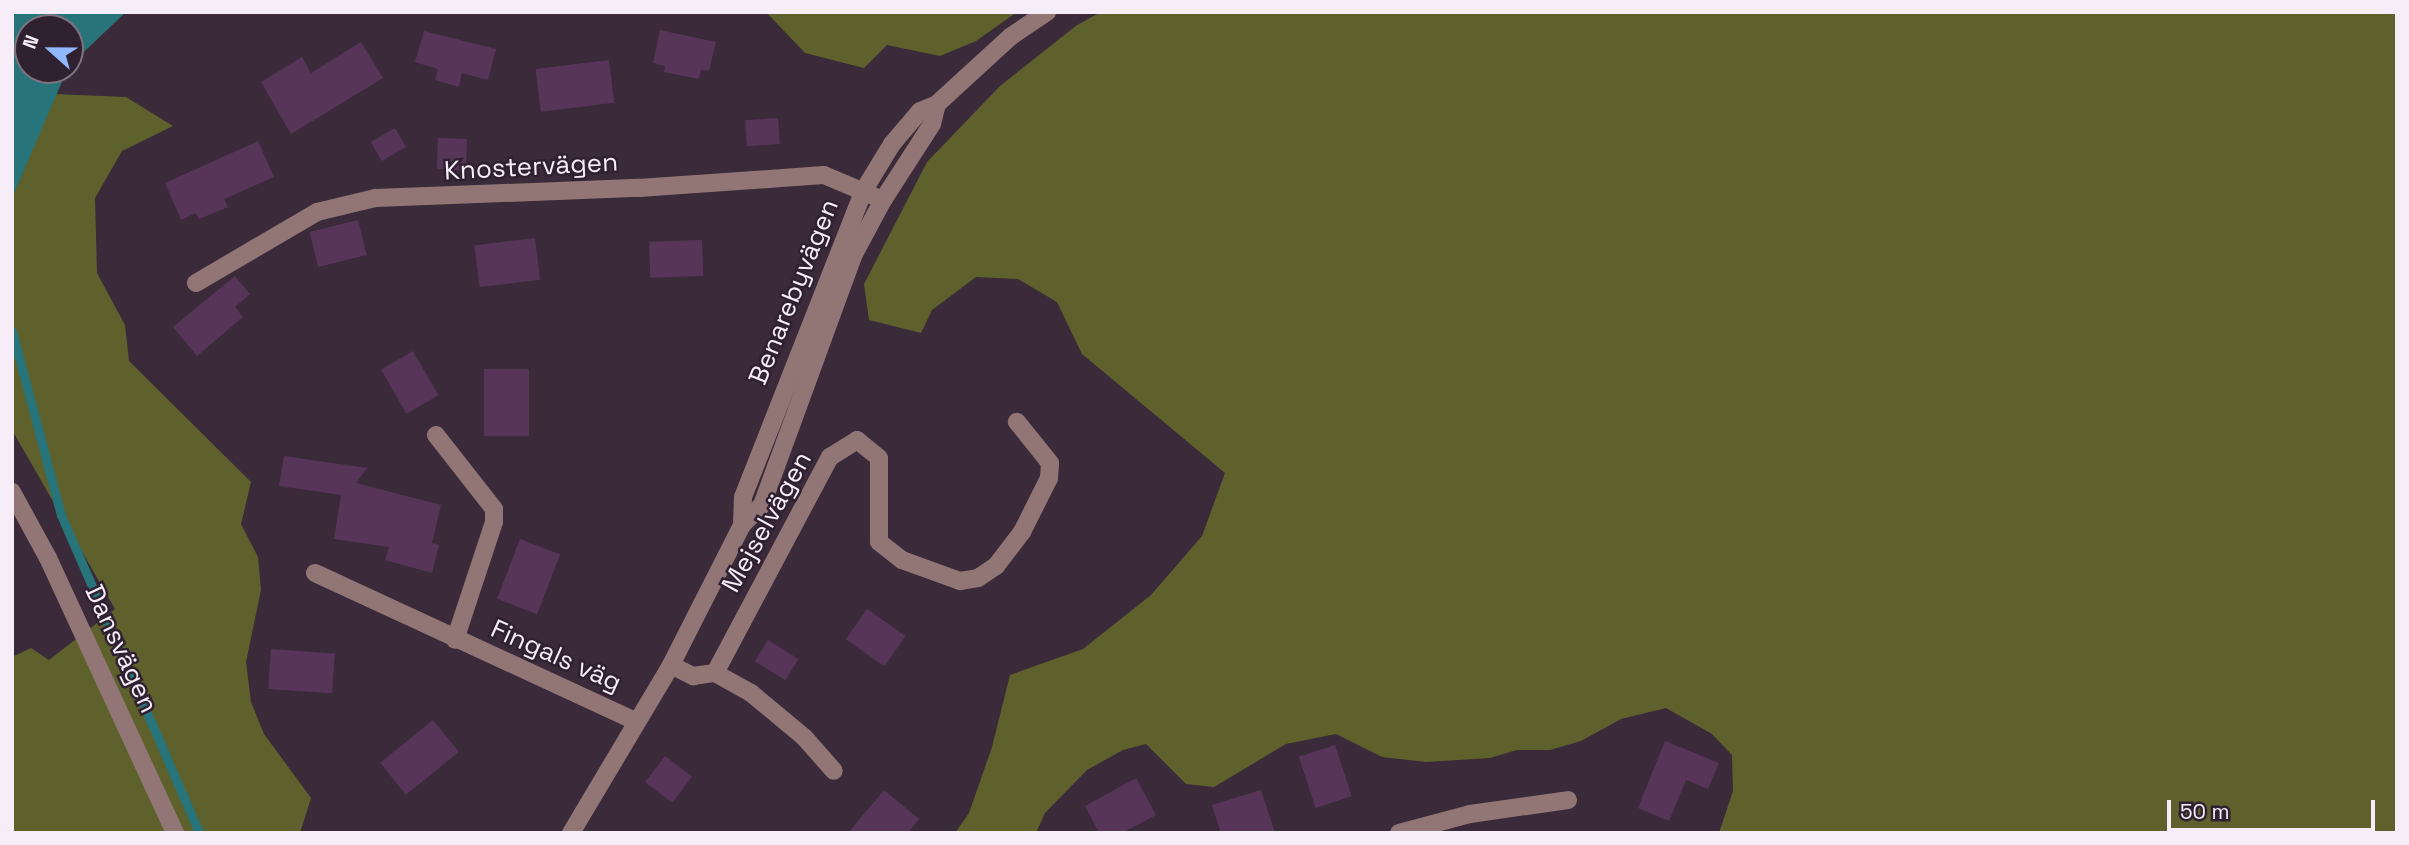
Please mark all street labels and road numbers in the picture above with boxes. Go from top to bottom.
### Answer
street label: Knostervägen [443,147,619,187]
street label: Benarebyvägen [743,195,845,389]
street label: Mejselvägen [716,446,818,598]
street label: Dansvägen [78,580,164,718]
street label: Fingals väg [486,613,626,699]

